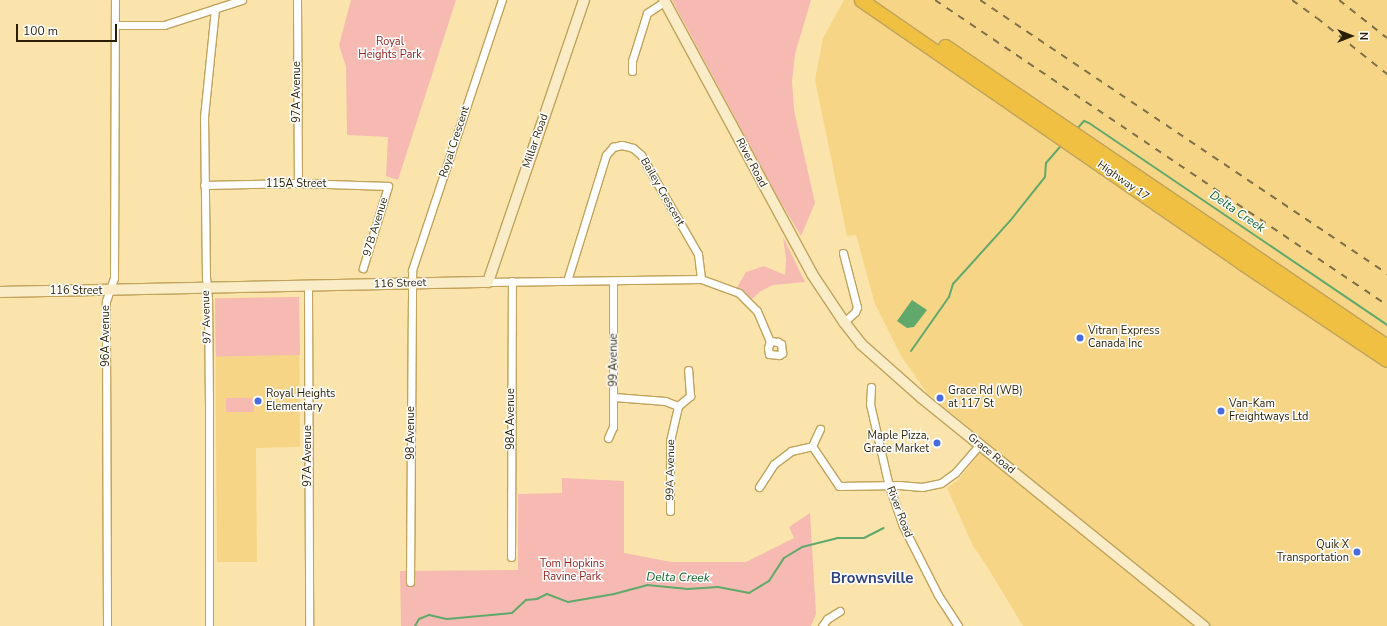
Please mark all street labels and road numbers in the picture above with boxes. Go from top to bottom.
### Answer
street label: 97A Avenue [290,61,304,123]
street label: Royal Crescent [437,105,473,179]
street label: Millar Road [521,112,551,170]
street label: River Road [733,136,769,190]
street label: Bailey Crescent [637,156,687,228]
street label: Highway 17 [1095,158,1151,204]
street label: 115A Street [266,177,326,191]
street label: 97B Avenue [361,196,391,258]
street label: 116 Street [373,276,427,292]
street label: 116 Street [50,284,102,298]
street label: 97 Avenue [199,290,215,344]
street label: 96A Avenue [99,305,113,367]
street label: 99 Avenue [607,333,621,387]
street label: 98A Avenue [504,388,518,450]
street label: 98 Avenue [404,406,418,460]
street label: 97A Avenue [301,425,315,487]
street label: Grace Road [965,431,1017,477]
street label: 99A Avenue [664,439,678,501]
street label: River Road [883,485,915,539]

